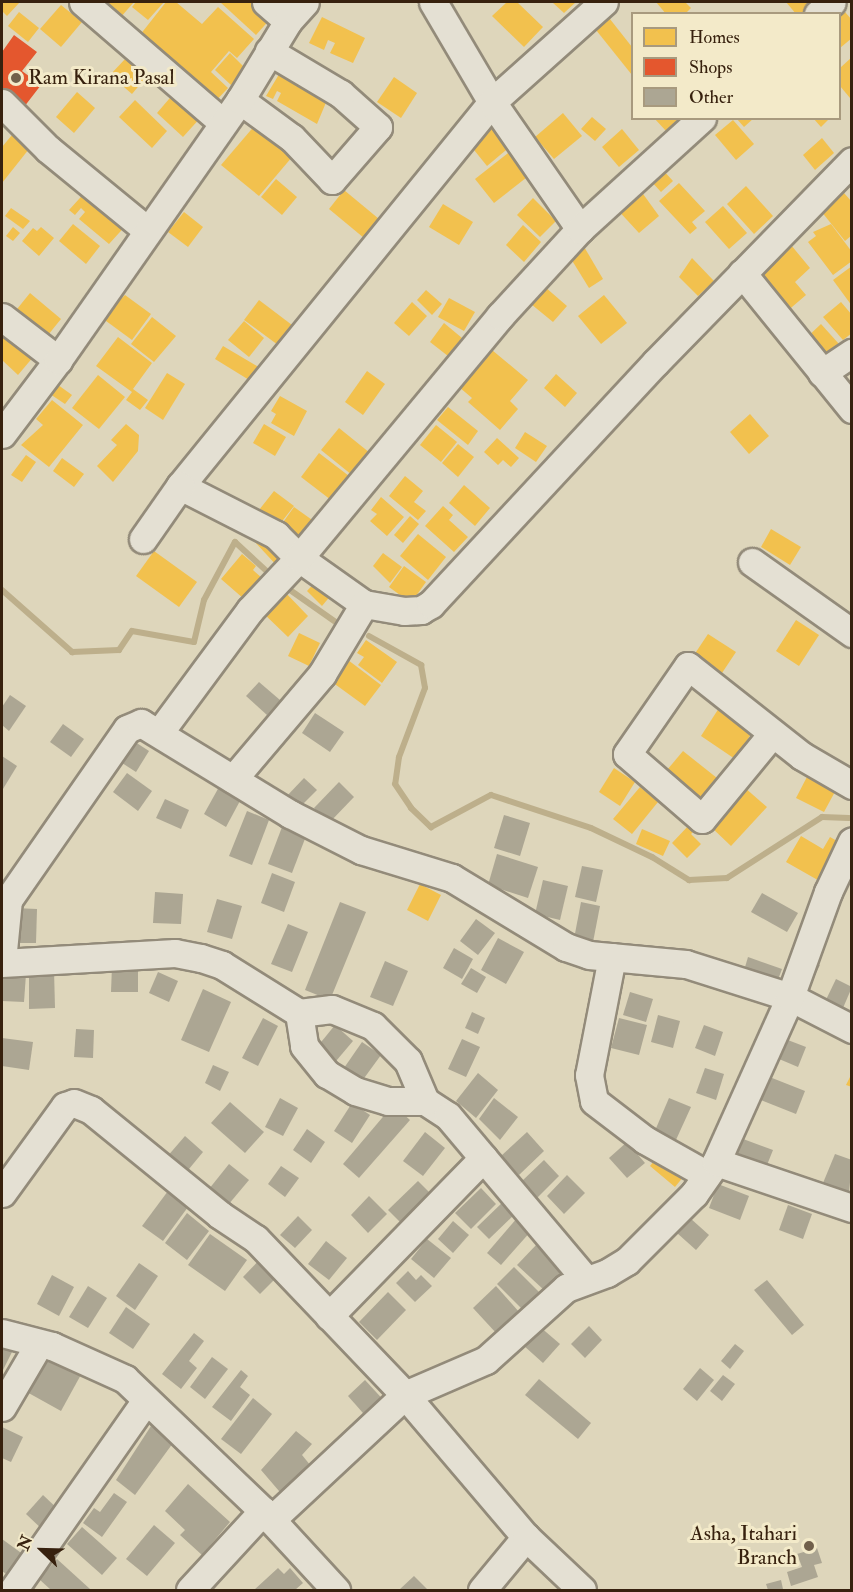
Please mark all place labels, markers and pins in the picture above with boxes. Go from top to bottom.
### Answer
place label: Ram Kirana Pasal [28,65,175,91]
marker: Ram Kirana Pasal [9,71,23,85]
place label: Asha, Itahari Branch [690,1521,797,1571]
marker: Asha, Itahari Branch [802,1539,816,1553]

